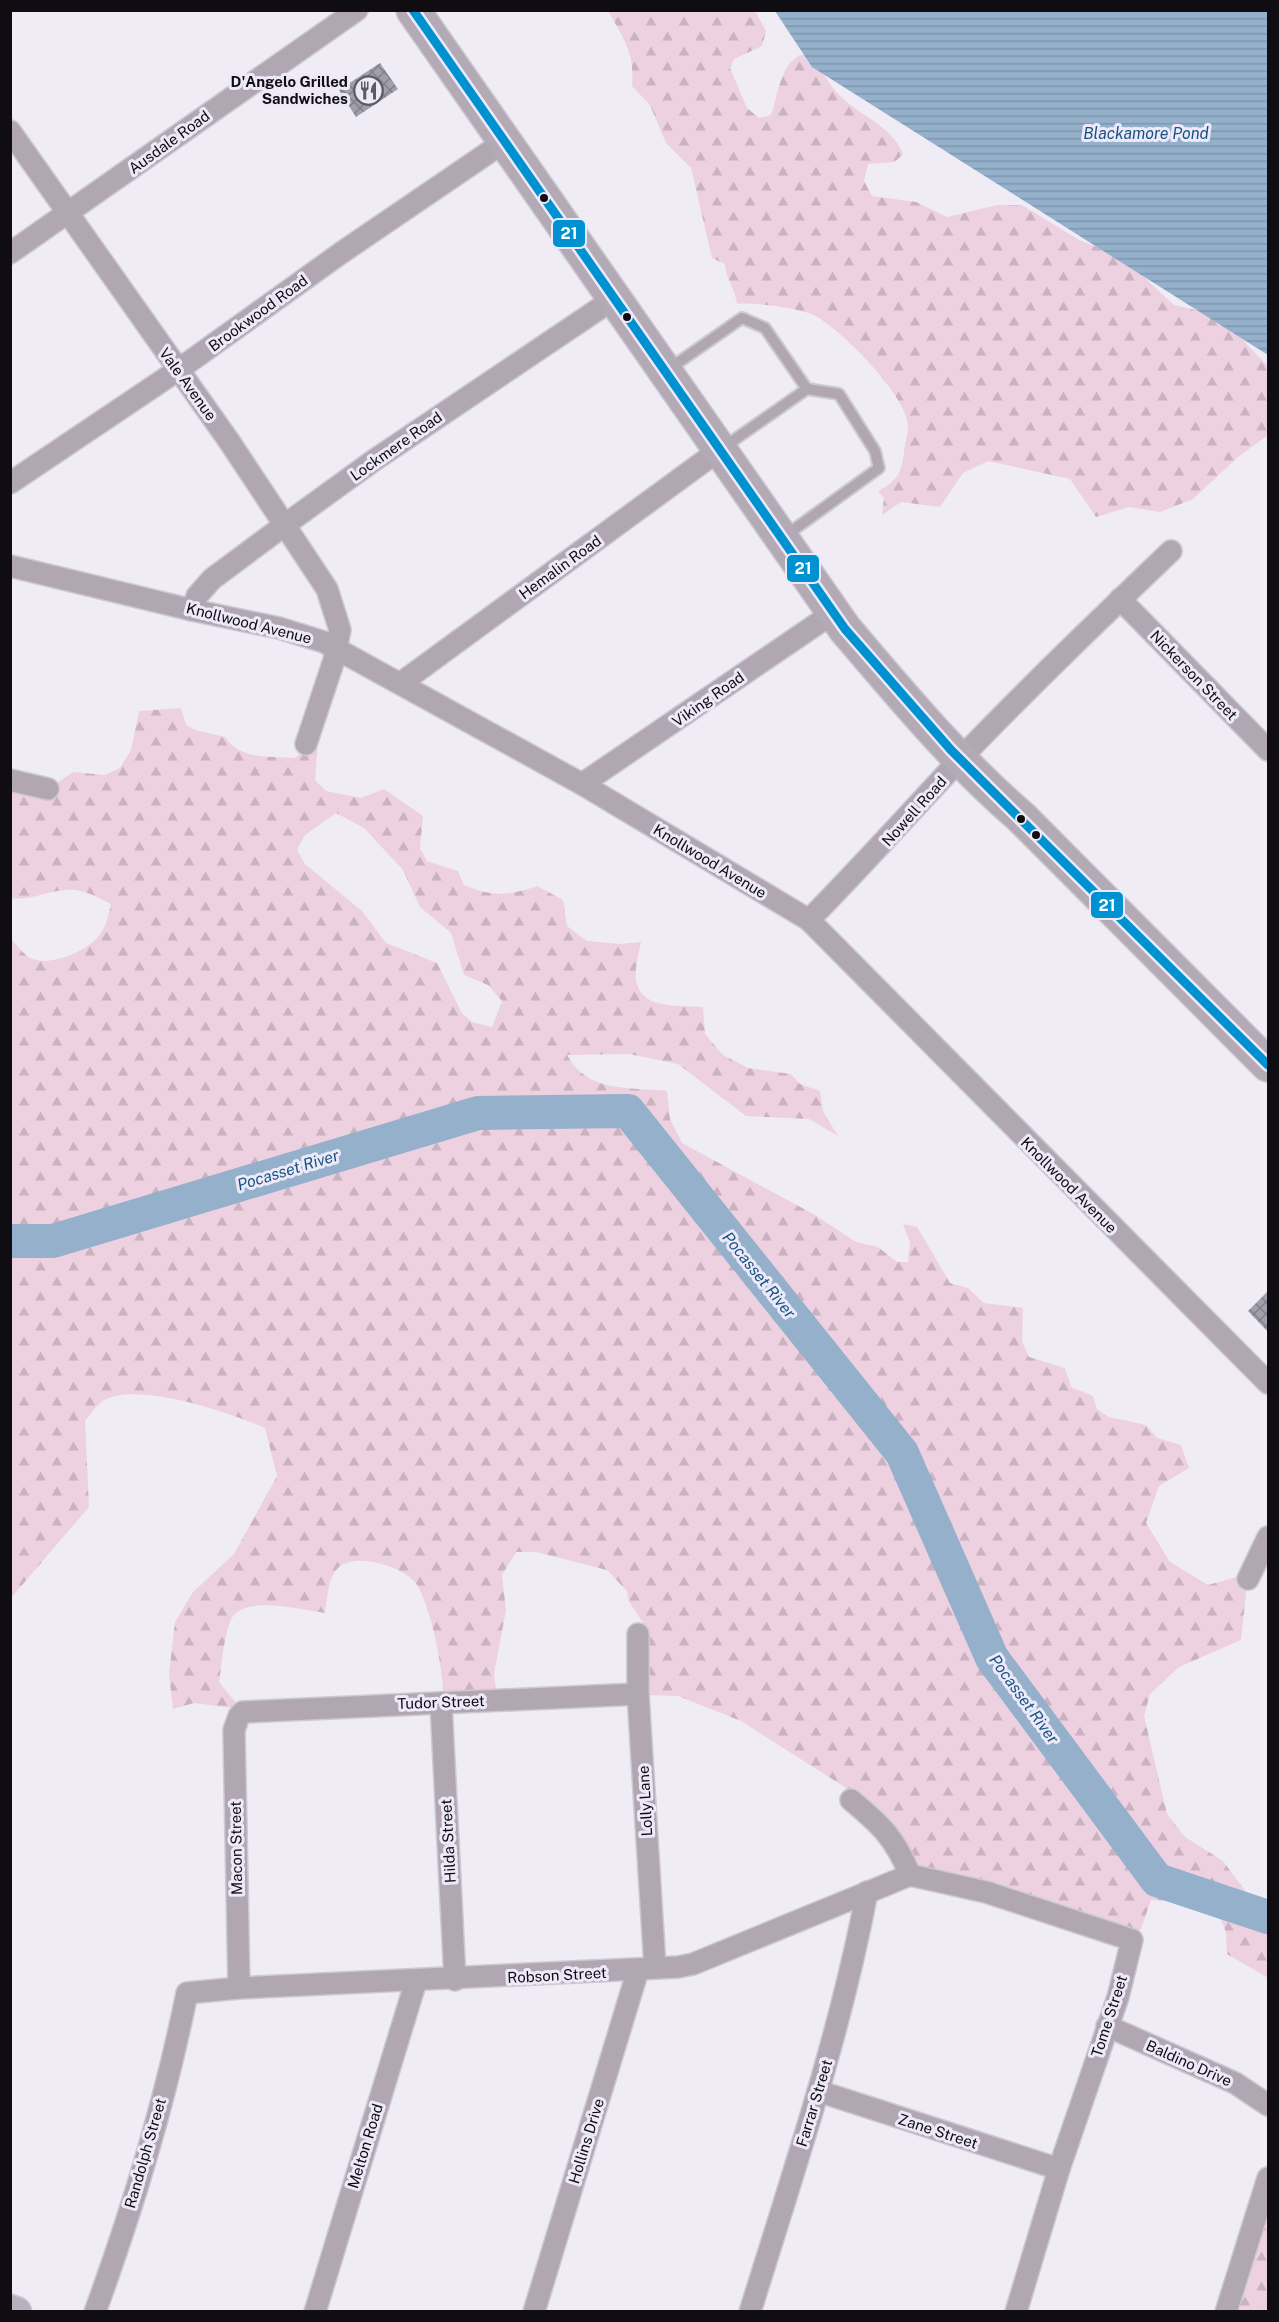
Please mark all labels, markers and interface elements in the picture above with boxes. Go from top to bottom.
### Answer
place label: D'Angelo Grilled Sandwiches [231,73,348,107]
restaurant icon: D'Angelo Grilled Sandwiches [353,74,385,106]
street label: Ausdale Road [125,107,213,177]
water label: Blackamore Pond [1083,124,1210,143]
unlabelled marker [538,192,550,204]
line badge: 21 [552,219,586,248]
text: 21 [560,224,578,243]
street label: Brookwood Road [205,271,311,355]
unlabelled marker [621,311,633,323]
street label: Vale Avenue [156,344,220,424]
street label: Lockmere Road [347,408,445,484]
street label: Hemalin Road [516,532,604,602]
line badge: 21 [786,554,820,583]
text: 21 [794,559,812,578]
street label: Knollwood Avenue [185,599,313,647]
street label: Nickerson Street [1147,627,1241,723]
street label: Viking Road [669,668,747,730]
street label: Nowell Road [878,773,950,849]
unlabelled marker [1015,813,1027,825]
street label: Knollwood Avenue [651,821,769,901]
unlabelled marker [1030,829,1042,841]
line badge: 21 [1090,891,1124,919]
text: 21 [1098,896,1116,915]
street label: Knollwood Avenue [1018,1134,1120,1236]
water label: Pocasset River [235,1145,342,1194]
water label: Pocasset River [718,1228,800,1323]
water label: Pocasset River [985,1651,1063,1748]
street label: Tudor Street [397,1692,485,1712]
street label: Lolly Lane [635,1765,655,1837]
street label: Hilda Street [437,1798,459,1883]
street label: Macon Street [227,1801,245,1895]
street label: Robson Street [507,1964,607,1986]
street label: Tome Street [1088,1973,1130,2059]
street label: Baldino Drive [1144,2037,1234,2089]
street label: Farrar Street [793,2057,835,2149]
street label: Randolph Street [121,2096,169,2210]
street label: Hollins Drive [565,2096,607,2186]
street label: Melton Road [344,2102,386,2190]
street label: Zane Street [896,2110,980,2152]

